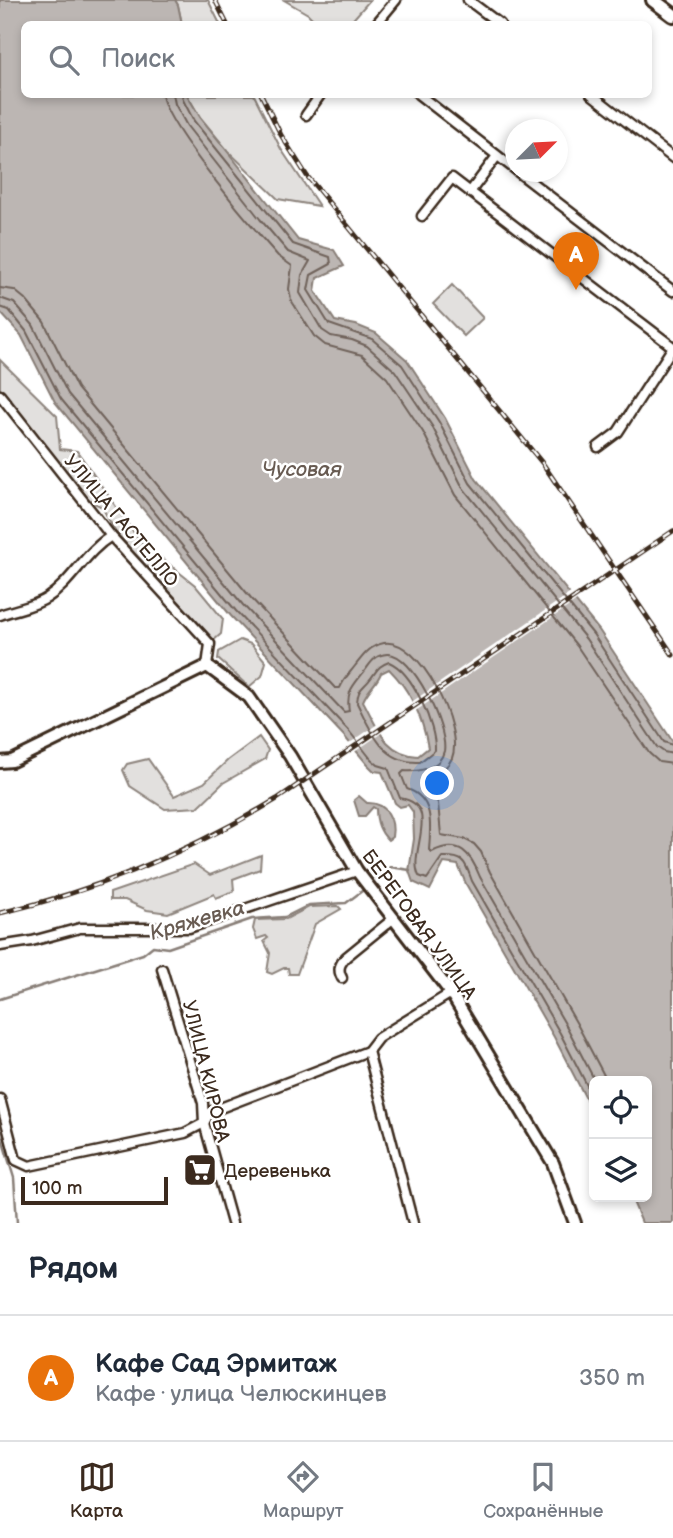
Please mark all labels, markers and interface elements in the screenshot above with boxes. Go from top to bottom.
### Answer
search box [21,21,652,98]
icon: search [45,41,83,79]
text: Поиск [101,44,175,75]
north arrow [505,119,568,182]
pin: A [553,232,599,290]
street label: УЛИЦА ГАСТЕЛЛО [59,450,183,592]
water label: Чусовая [262,457,342,482]
your location [420,766,454,800]
street label: БЕРЕГОВАЯ УЛИЦА [357,845,481,1005]
water label: Кряжевка [147,895,248,946]
street label: УЛИЦА КИРОВА [177,998,234,1145]
map controls [589,1076,652,1202]
button: locate [589,1076,652,1139]
button: layers [589,1139,652,1202]
supermarket icon: Деревенька [181,1151,219,1189]
place label: Деревенька [224,1160,331,1183]
scale bar [21,1174,168,1206]
text: 100 m [32,1177,83,1200]
text: Рядом [28,1251,118,1287]
text: Кафе Сад Эрмитаж [95,1349,337,1380]
text: A [44,1364,58,1392]
text: 350 m [579,1364,645,1392]
text: Кафе · улица Челюскинцев [95,1380,386,1408]
tab: Карта [70,1458,123,1523]
tab: Маршрут [263,1458,344,1523]
tab: Сохранённые [483,1458,603,1523]

